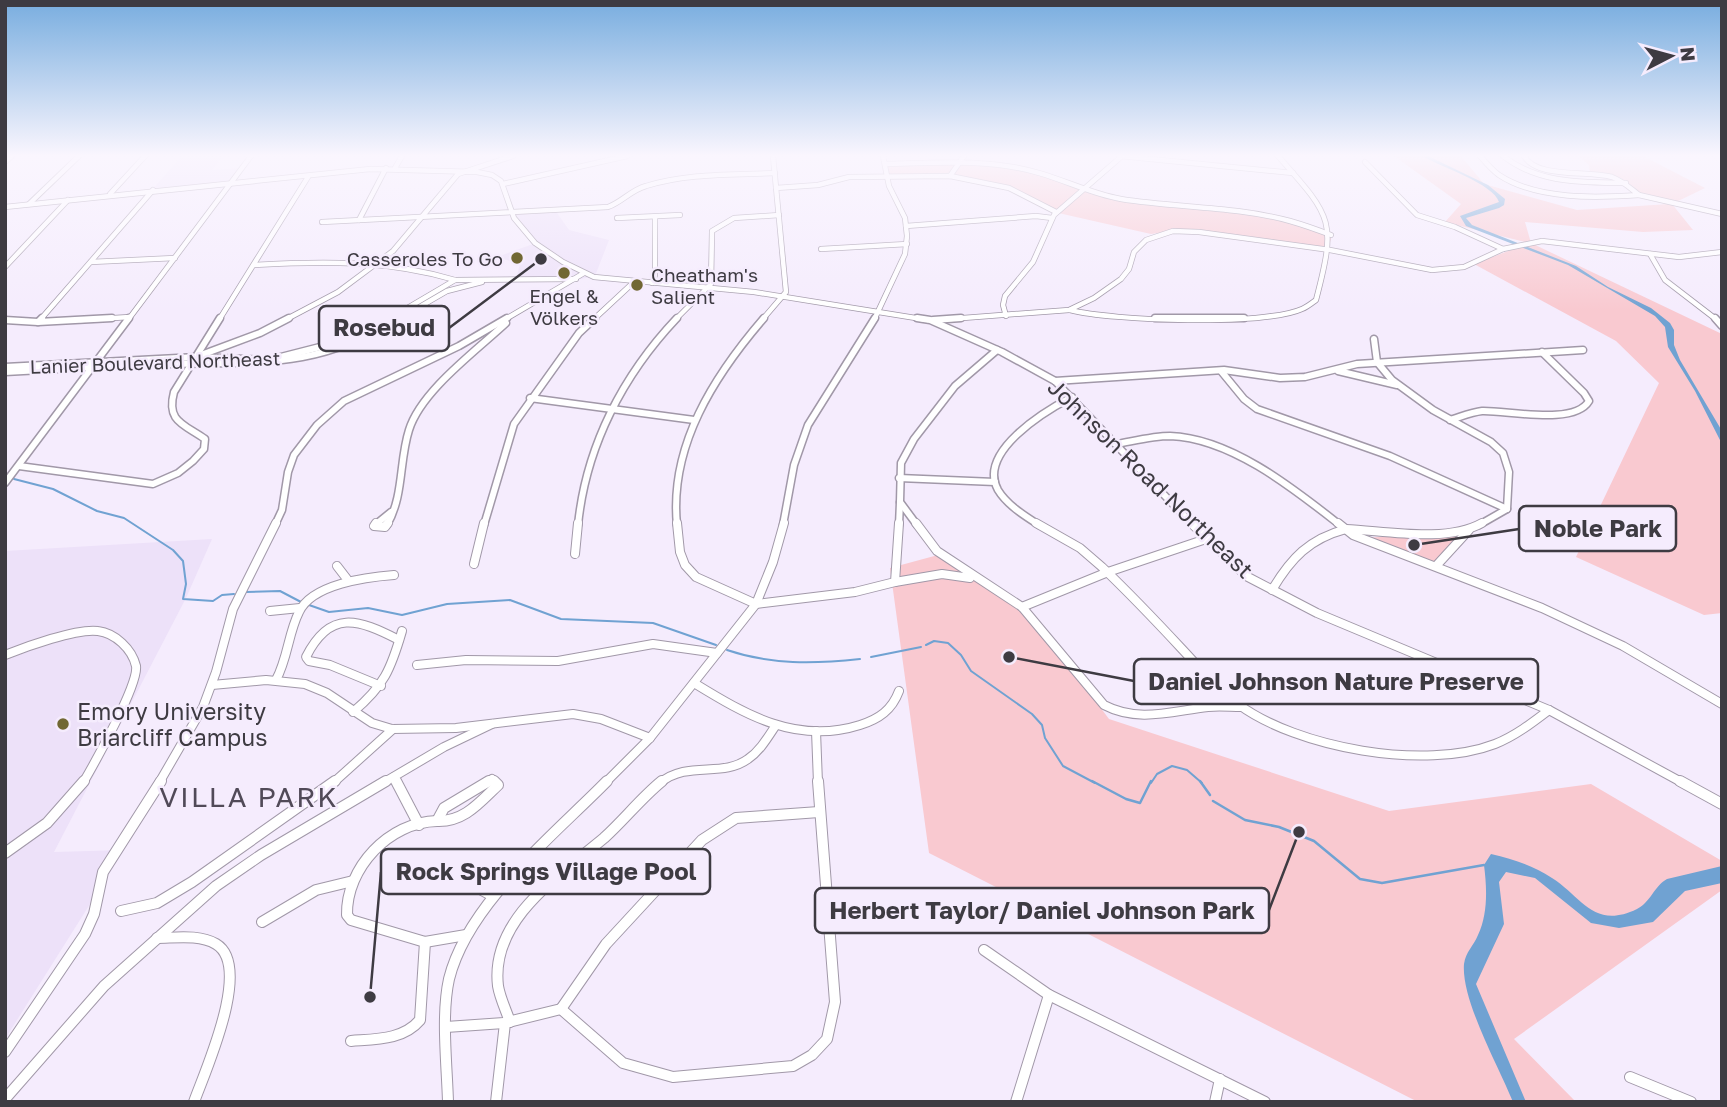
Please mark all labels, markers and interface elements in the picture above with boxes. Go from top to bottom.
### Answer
north arrow [1636,21,1706,91]
text: N [1676,46,1701,63]
place label: Casseroles To Go [347,247,503,270]
marker: Casseroles To Go [509,250,525,266]
place label: Cheatham's Salient [651,263,758,308]
marker: Engel & Völkers [556,265,572,281]
marker: Cheatham's Salient [629,277,645,293]
place label: Engel & Völkers [529,284,599,329]
callout: Rosebud [319,306,449,351]
text: Rosebud [333,312,435,341]
street label: Lanier Boulevard Northeast [29,346,281,378]
street label: Johnson Road Northeast [1043,373,1259,583]
callout: Noble Park [1519,506,1676,551]
text: Noble Park [1534,513,1662,542]
callout: Daniel Johnson Nature Preserve [1134,659,1538,704]
text: Daniel Johnson Nature Preserve [1148,666,1524,695]
place label: Emory University Briarcliff Campus [77,697,267,751]
marker: Emory University Briarcliff Campus [55,716,71,732]
district label: VILLA PARK [159,780,339,813]
callout: Rock Springs Village Pool [381,849,710,894]
text: Rock Springs Village Pool [395,856,697,885]
callout: Herbert Taylor/ Daniel Johnson Park [815,888,1269,933]
text: Herbert Taylor/ Daniel Johnson Park [829,895,1255,924]

